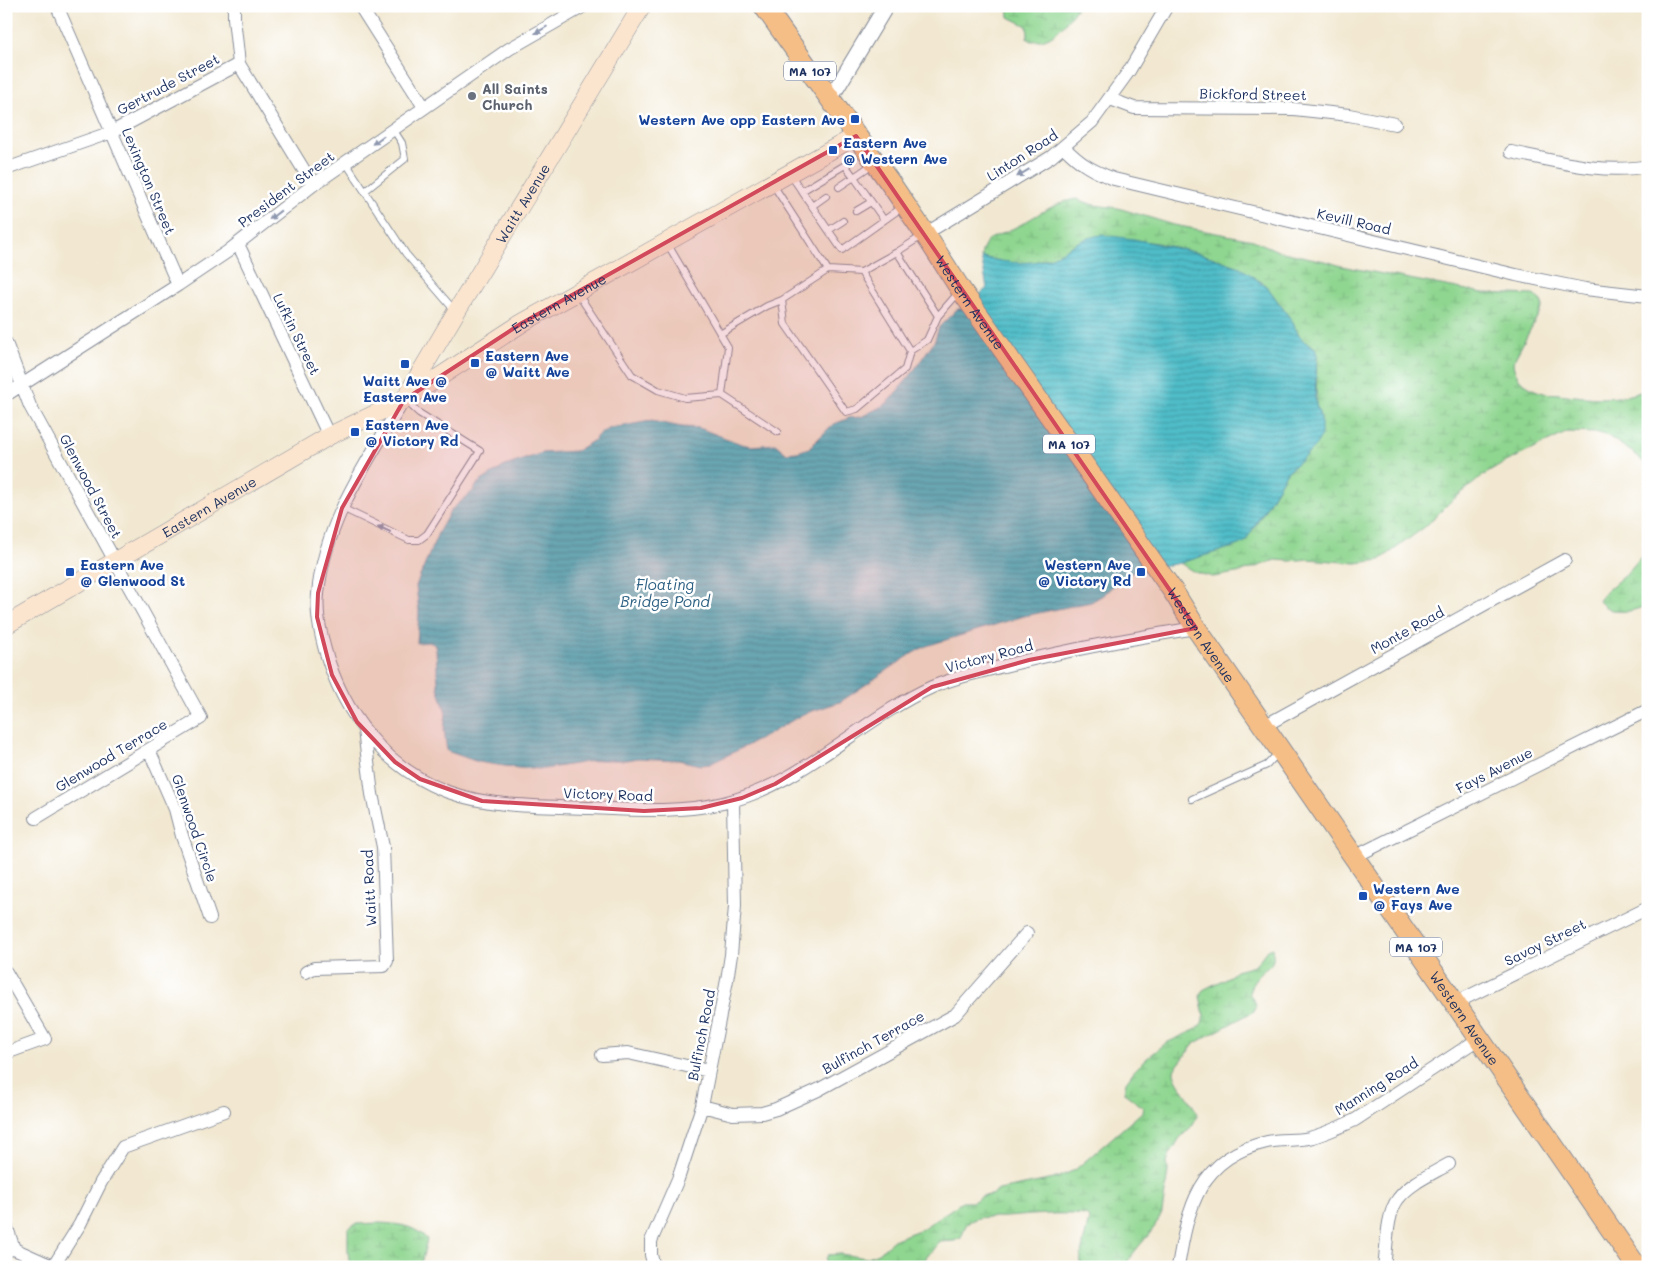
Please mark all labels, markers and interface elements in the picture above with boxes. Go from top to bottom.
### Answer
one-way arrow [535,26,548,35]
street label: Gertrude Street [113,49,223,119]
road number: MA 107 [784,61,836,80]
place label: All Saints Church [482,79,548,114]
street label: Bickford Street [1199,84,1307,104]
marker: All Saints Church [466,90,478,102]
place label: Western Ave opp Eastern Ave [638,110,845,129]
marker: Western Ave opp Eastern Ave [849,113,861,125]
street label: Lexington Street [118,125,180,237]
street label: Linton Road [983,125,1061,185]
place label: Eastern Ave @ Western Ave [843,133,947,168]
one-way arrow [371,135,385,145]
marker: Eastern Ave @ Western Ave [827,144,839,156]
street label: President Street [234,147,338,231]
street label: Waitt Avenue [491,159,554,247]
one-way arrow [1016,169,1030,178]
street label: Kevill Road [1315,203,1393,239]
one-way arrow [269,209,282,220]
street label: Western Avenue [931,251,1009,353]
street label: Eastern Avenue [507,268,609,337]
street label: Lufkin Street [269,290,325,378]
place label: Eastern Ave @ Waitt Ave [485,346,570,381]
marker: Eastern Ave @ Waitt Ave [469,357,481,369]
marker: Waitt Ave @ Eastern Ave [399,358,411,370]
place label: Waitt Ave @ Eastern Ave [363,371,447,406]
place label: Eastern Ave @ Victory Rd [365,415,458,450]
marker: Eastern Ave @ Victory Rd [349,426,361,438]
street label: Glenwood Street [55,430,127,542]
road number: MA 107 [1043,434,1095,454]
street label: Eastern Avenue [158,471,259,541]
one-way arrow [377,524,391,532]
place label: Eastern Ave @ Glenwood St [80,555,185,590]
place label: Western Ave @ Victory Rd [1038,555,1131,590]
marker: Eastern Ave @ Glenwood St [64,566,76,578]
marker: Western Ave @ Victory Rd [1135,566,1147,578]
water label: Floating Bridge Pond [620,574,711,611]
street label: Western Avenue [1163,583,1240,686]
street label: Monte Road [1367,602,1447,658]
street label: Victory Road [943,635,1035,677]
street label: Glenwood Terrace [52,714,170,796]
street label: Fays Avenue [1452,743,1536,797]
street label: Glenwood Circle [168,772,222,884]
street label: Victory Road [563,783,653,805]
street label: Waitt Road [357,849,381,927]
place label: Western Ave @ Fays Ave [1373,879,1460,914]
marker: Western Ave @ Fays Ave [1357,890,1369,902]
street label: Savoy Street [1501,914,1589,970]
road number: MA 107 [1390,938,1442,956]
street label: Western Avenue [1426,967,1504,1069]
street label: Bulfinch Road [683,988,719,1082]
street label: Bulfinch Terrace [818,1006,928,1078]
street label: Manning Road [1331,1053,1421,1119]

